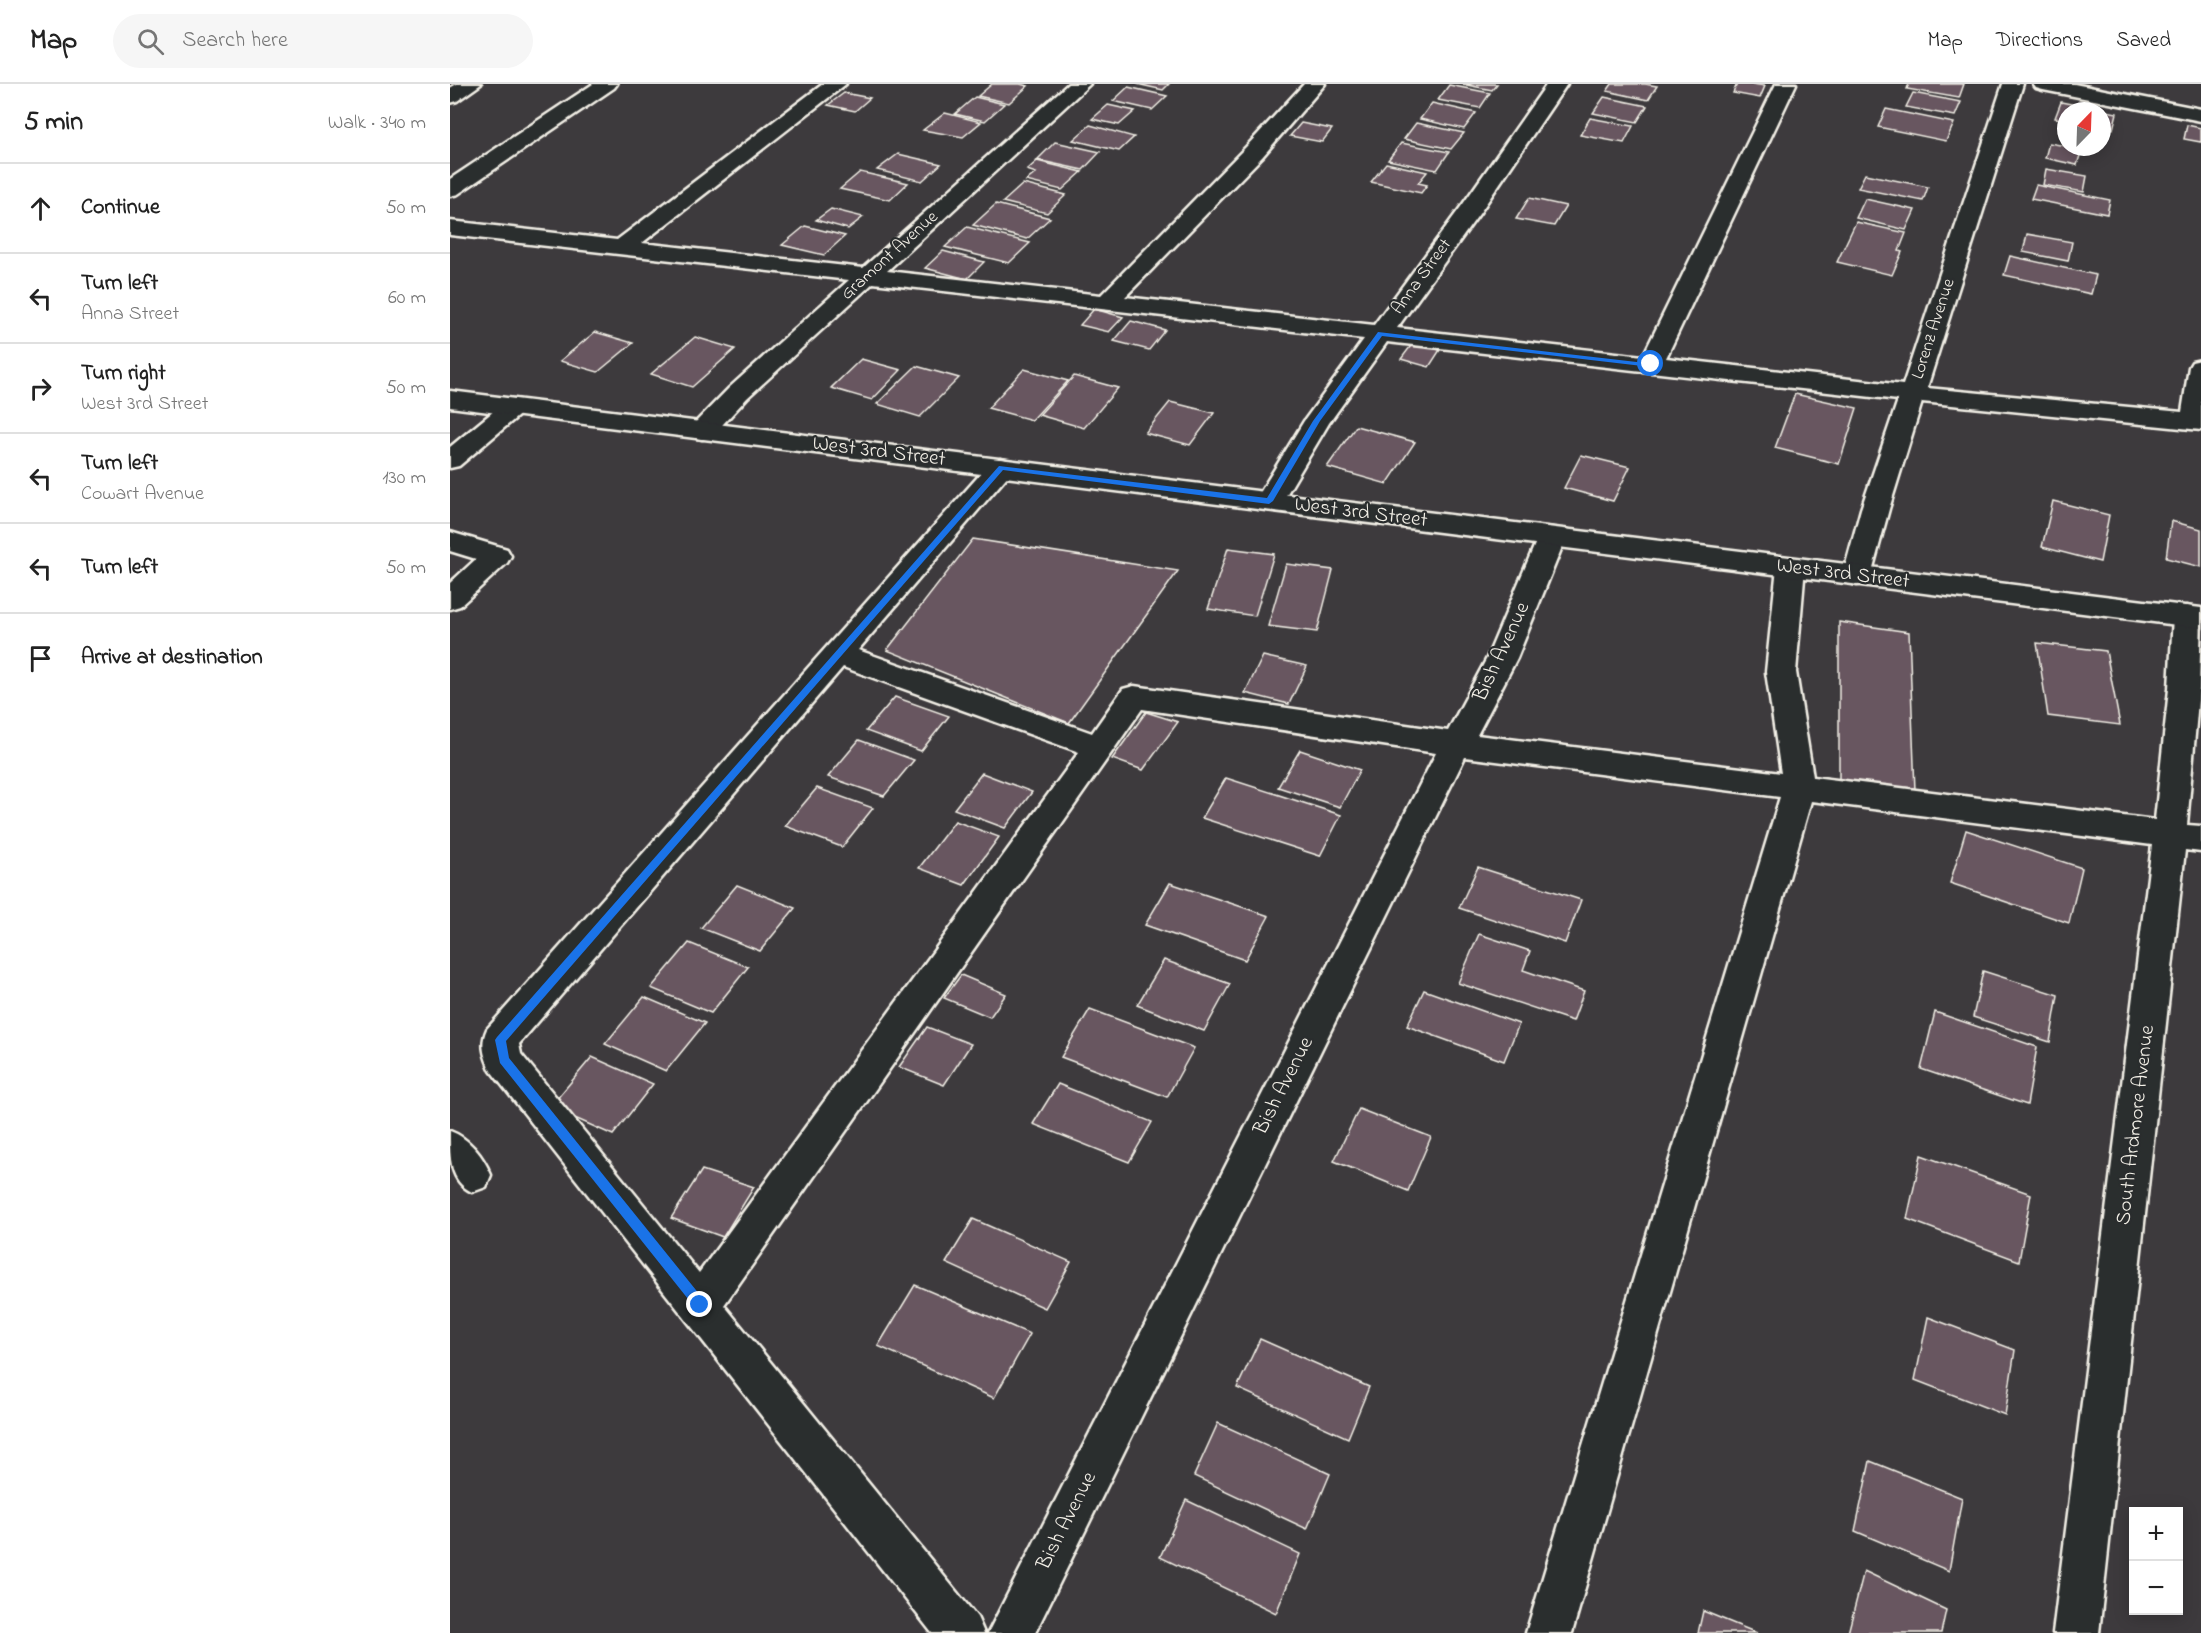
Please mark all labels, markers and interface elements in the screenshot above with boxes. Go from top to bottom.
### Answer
search box [113,14,533,68]
text: Map [30,21,77,62]
icon: search [134,25,167,58]
text: Search here [182,25,288,57]
text: Map [1927,26,1963,56]
text: Directions [1996,26,2083,56]
text: Saved [2116,26,2171,56]
north arrow [2057,102,2111,156]
text: 5 min [24,104,83,142]
text: Walk · 340 m [328,109,426,138]
icon: ahead [24,192,57,225]
text: Continue [81,192,160,224]
text: 50 m [385,194,426,223]
street label: Gramont Avenue [836,205,945,307]
street label: Anna Street [1385,234,1459,320]
text: Turn left [81,268,158,300]
street label: Lorenz Avenue [1906,274,1963,383]
icon: left [24,282,57,315]
text: 60 m [388,284,426,313]
text: Anna Street [81,300,179,329]
route start [1637,350,1663,376]
text: Turn right [81,358,166,390]
icon: right [24,372,57,405]
text: 50 m [385,374,426,403]
text: West 3rd Street [81,390,208,419]
street label: West 3rd Street [811,429,947,475]
text: Turn left [81,448,158,480]
icon: left [24,462,57,495]
text: 130 m [382,464,426,493]
text: Cowart Avenue [81,480,204,509]
street label: West 3rd Street [1293,490,1429,536]
street label: West 3rd Street [1775,551,1911,597]
icon: left [24,552,57,585]
text: Turn left [81,552,158,584]
text: 50 m [385,554,426,583]
street label: Bish Avenue [1465,597,1538,708]
icon: arrive [24,642,57,675]
text: Arrive at destination [81,642,263,674]
street label: South Ardmore Avenue [2109,1023,2163,1227]
street label: Bish Avenue [1246,1031,1322,1141]
route end [686,1291,712,1317]
street label: Bish Avenue [1029,1466,1105,1576]
map controls [2129,1507,2183,1615]
button: + [2129,1507,2183,1561]
button: − [2129,1561,2183,1615]

